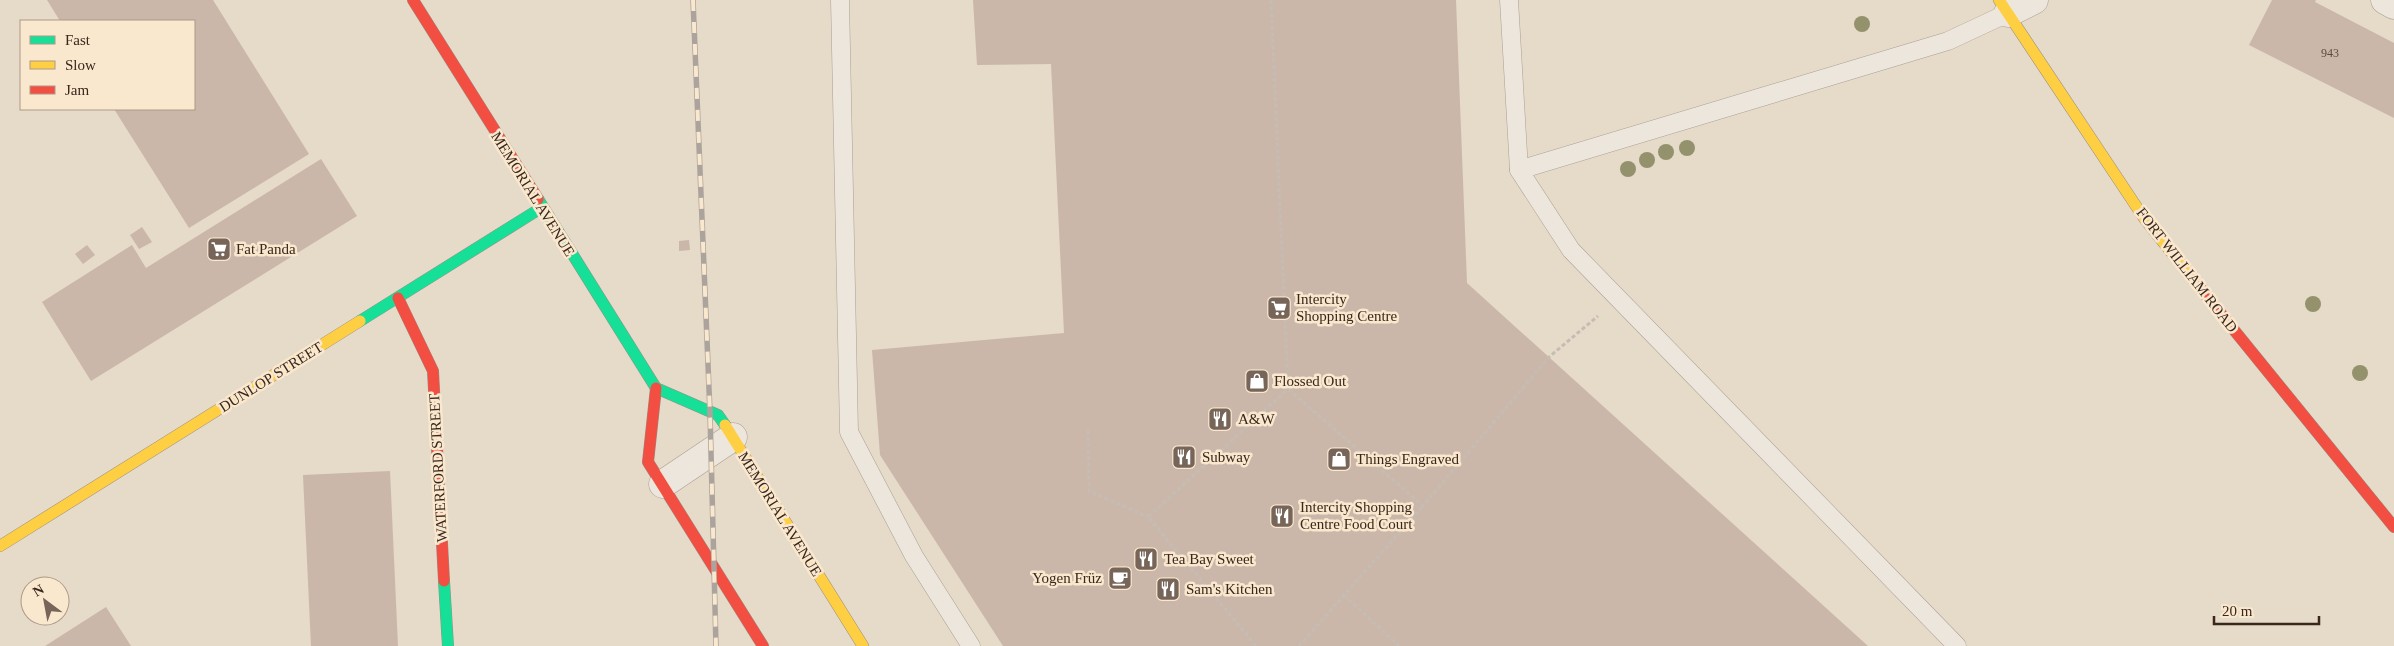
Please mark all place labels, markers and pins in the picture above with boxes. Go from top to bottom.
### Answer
supermarket icon: Fat Panda [206,236,232,262]
place label: Fat Panda [236,241,296,257]
place label: Intercity Shopping Centre [1296,291,1398,324]
supermarket icon: Intercity Shopping Centre [1266,295,1292,321]
shop icon: Flossed Out [1244,368,1270,394]
place label: Flossed Out [1274,373,1347,389]
restaurant icon: A&W [1207,406,1233,432]
place label: A&W [1238,411,1276,427]
restaurant icon: Subway [1171,444,1197,470]
shop icon: Things Engraved [1326,446,1352,472]
place label: Subway [1202,449,1251,465]
place label: Things Engraved [1356,451,1459,467]
place label: Intercity Shopping Centre Food Court [1300,499,1413,532]
restaurant icon: Intercity Shopping Centre Food Court [1269,503,1295,529]
restaurant icon: Tea Bay Sweet [1133,546,1159,572]
place label: Tea Bay Sweet [1164,551,1255,567]
cafe icon: Yogen Früz [1107,565,1133,591]
place label: Yogen Früz [1032,570,1102,586]
restaurant icon: Sam's Kitchen [1155,576,1181,602]
place label: Sam's Kitchen [1186,581,1273,597]

